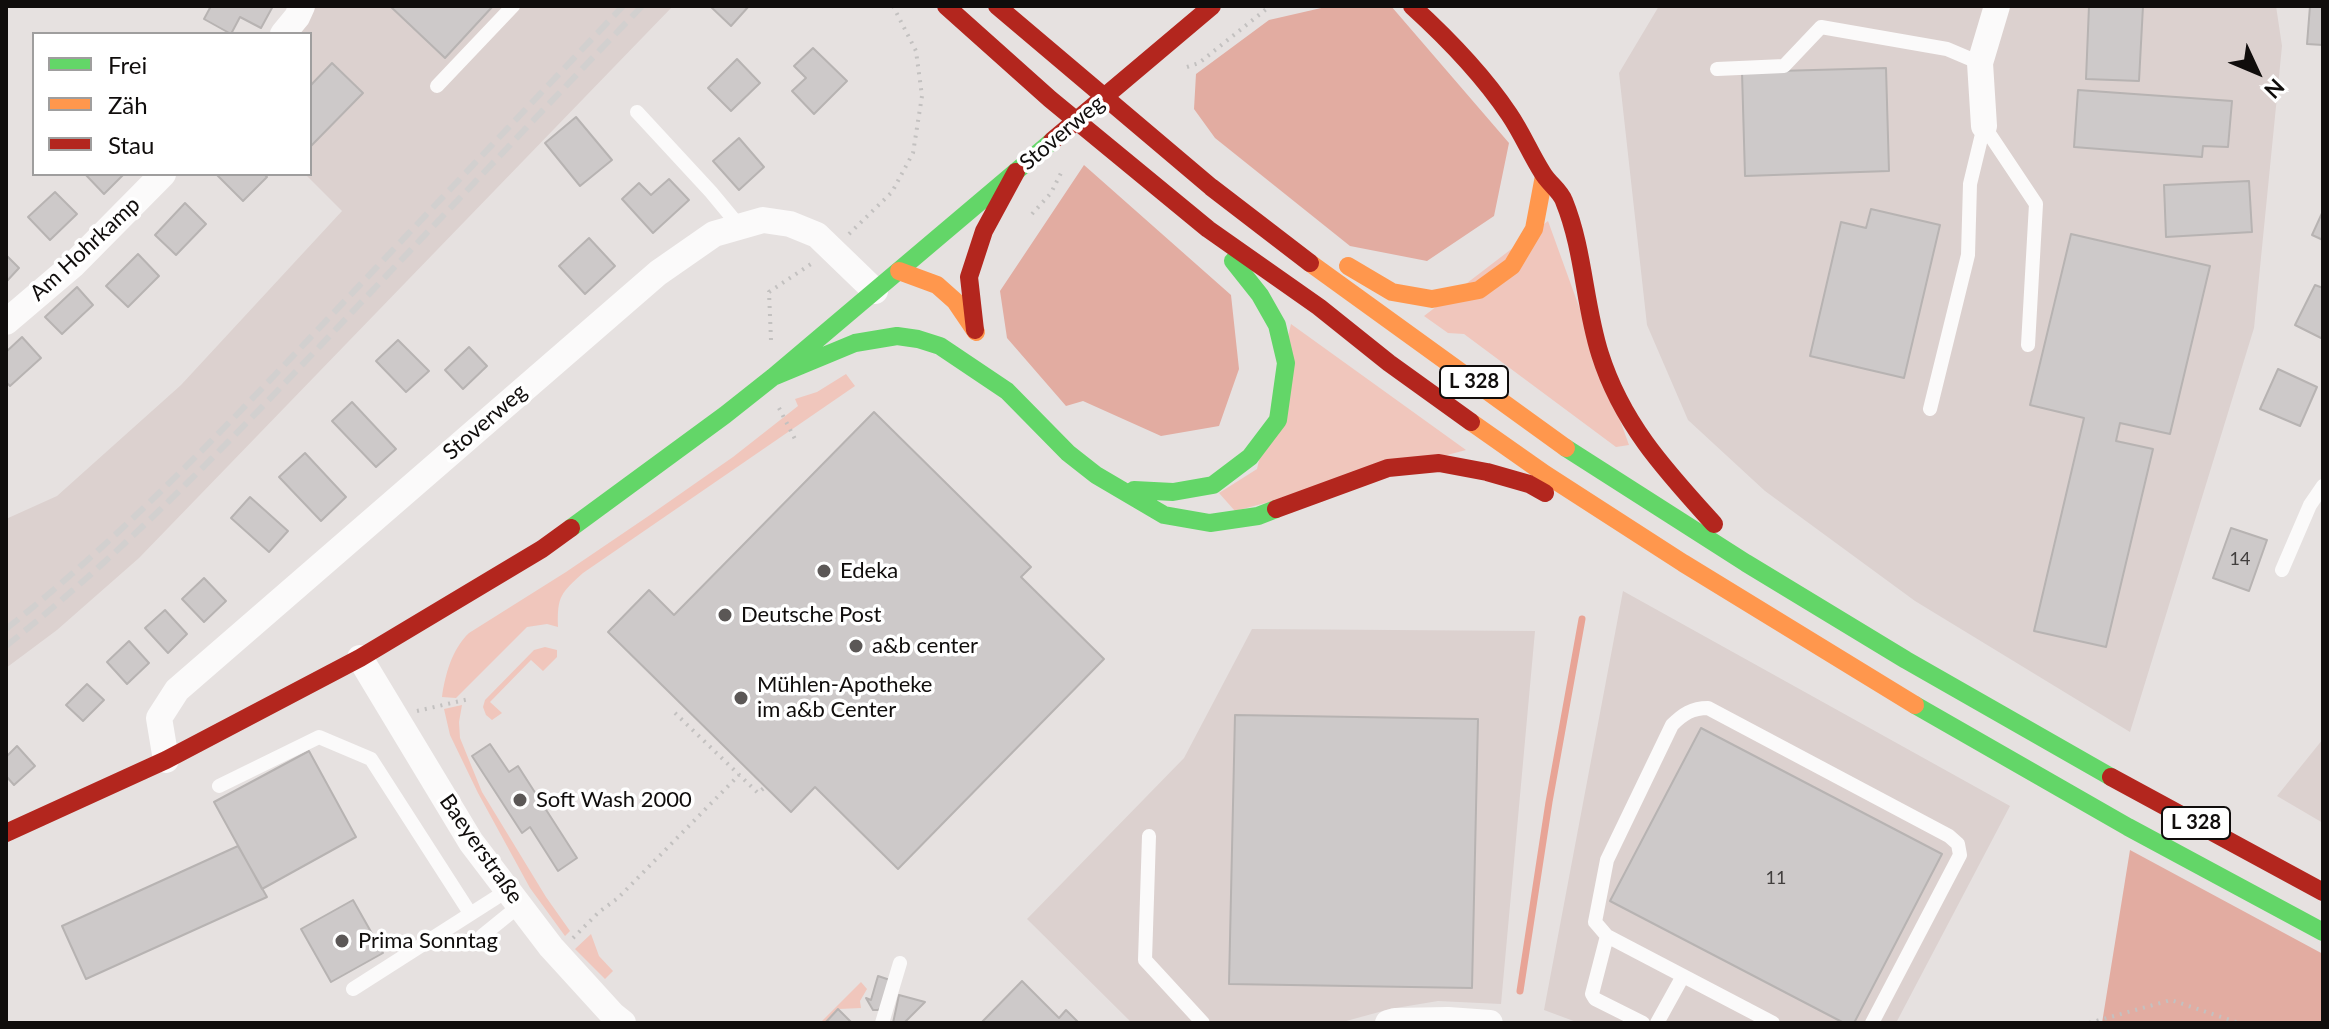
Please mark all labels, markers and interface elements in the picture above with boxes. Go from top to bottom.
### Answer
legend [32,32,312,176]
north arrow [2217,32,2297,112]
text: Frei [108,50,147,79]
text: N [2259,74,2290,104]
text: Zäh [108,90,148,119]
street label: Stoverweg [1014,90,1110,176]
text: Stau [108,130,154,159]
street label: Am Hohrkamp [25,191,145,307]
road number: L 328 [1440,366,1508,398]
street label: Stoverweg [438,378,532,466]
house number: 14 [2230,548,2250,570]
place label: Edeka [840,558,898,584]
marker: Edeka [815,562,833,580]
place label: Deutsche Post [741,602,881,628]
marker: Deutsche Post [716,606,734,624]
place label: a&b center [872,633,978,659]
marker: a&b center [847,637,865,655]
place label: Mühlen-Apotheke im a&b Center [757,672,932,724]
marker: Mühlen-Apotheke im a&b Center [732,689,750,707]
place label: Soft Wash 2000 [536,787,692,813]
street label: Baeyerstraße [434,789,528,909]
marker: Soft Wash 2000 [511,791,529,809]
road number: L 328 [2162,807,2230,839]
house number: 11 [1766,867,1786,889]
place label: Prima Sonntag [358,928,498,954]
marker: Prima Sonntag [333,932,351,950]

